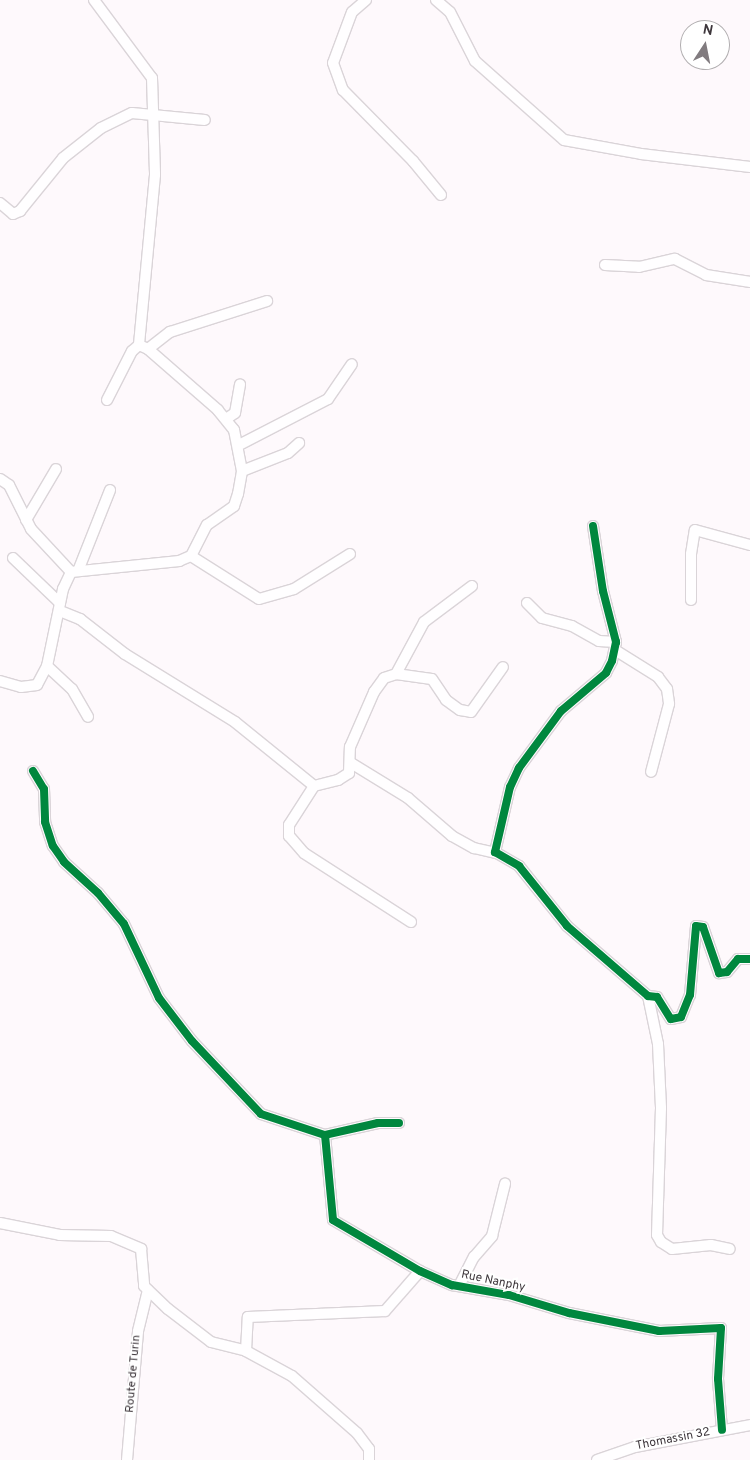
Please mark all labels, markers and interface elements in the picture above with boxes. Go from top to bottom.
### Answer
north arrow [680,20,730,70]
text: N [701,21,714,40]
street label: Rue Nanphy [460,1268,526,1296]
street label: Route de Turin [123,1334,145,1414]
street label: Thomassin 32 [635,1426,711,1454]

